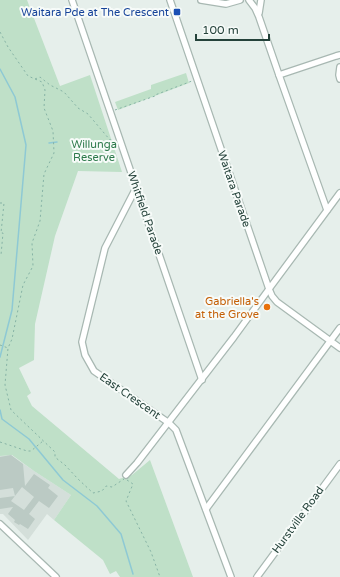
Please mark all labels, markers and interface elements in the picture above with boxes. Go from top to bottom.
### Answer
place label: Waitara Pde at The Crescent [21,6,169,19]
marker: Waitara Pde at The Crescent [172,7,182,17]
scale bar [196,16,269,42]
text: 100 m [202,23,239,37]
park label: Willunga Reserve [71,138,117,164]
street label: Waitara Parade [215,149,253,229]
street label: Whitfield Parade [125,170,165,256]
place label: Gabriella's at the Grove [195,295,259,321]
marker: Gabriella's at the Grove [262,302,272,312]
street label: East Crescent [97,370,163,422]
street label: Hurstville Road [269,484,327,556]

